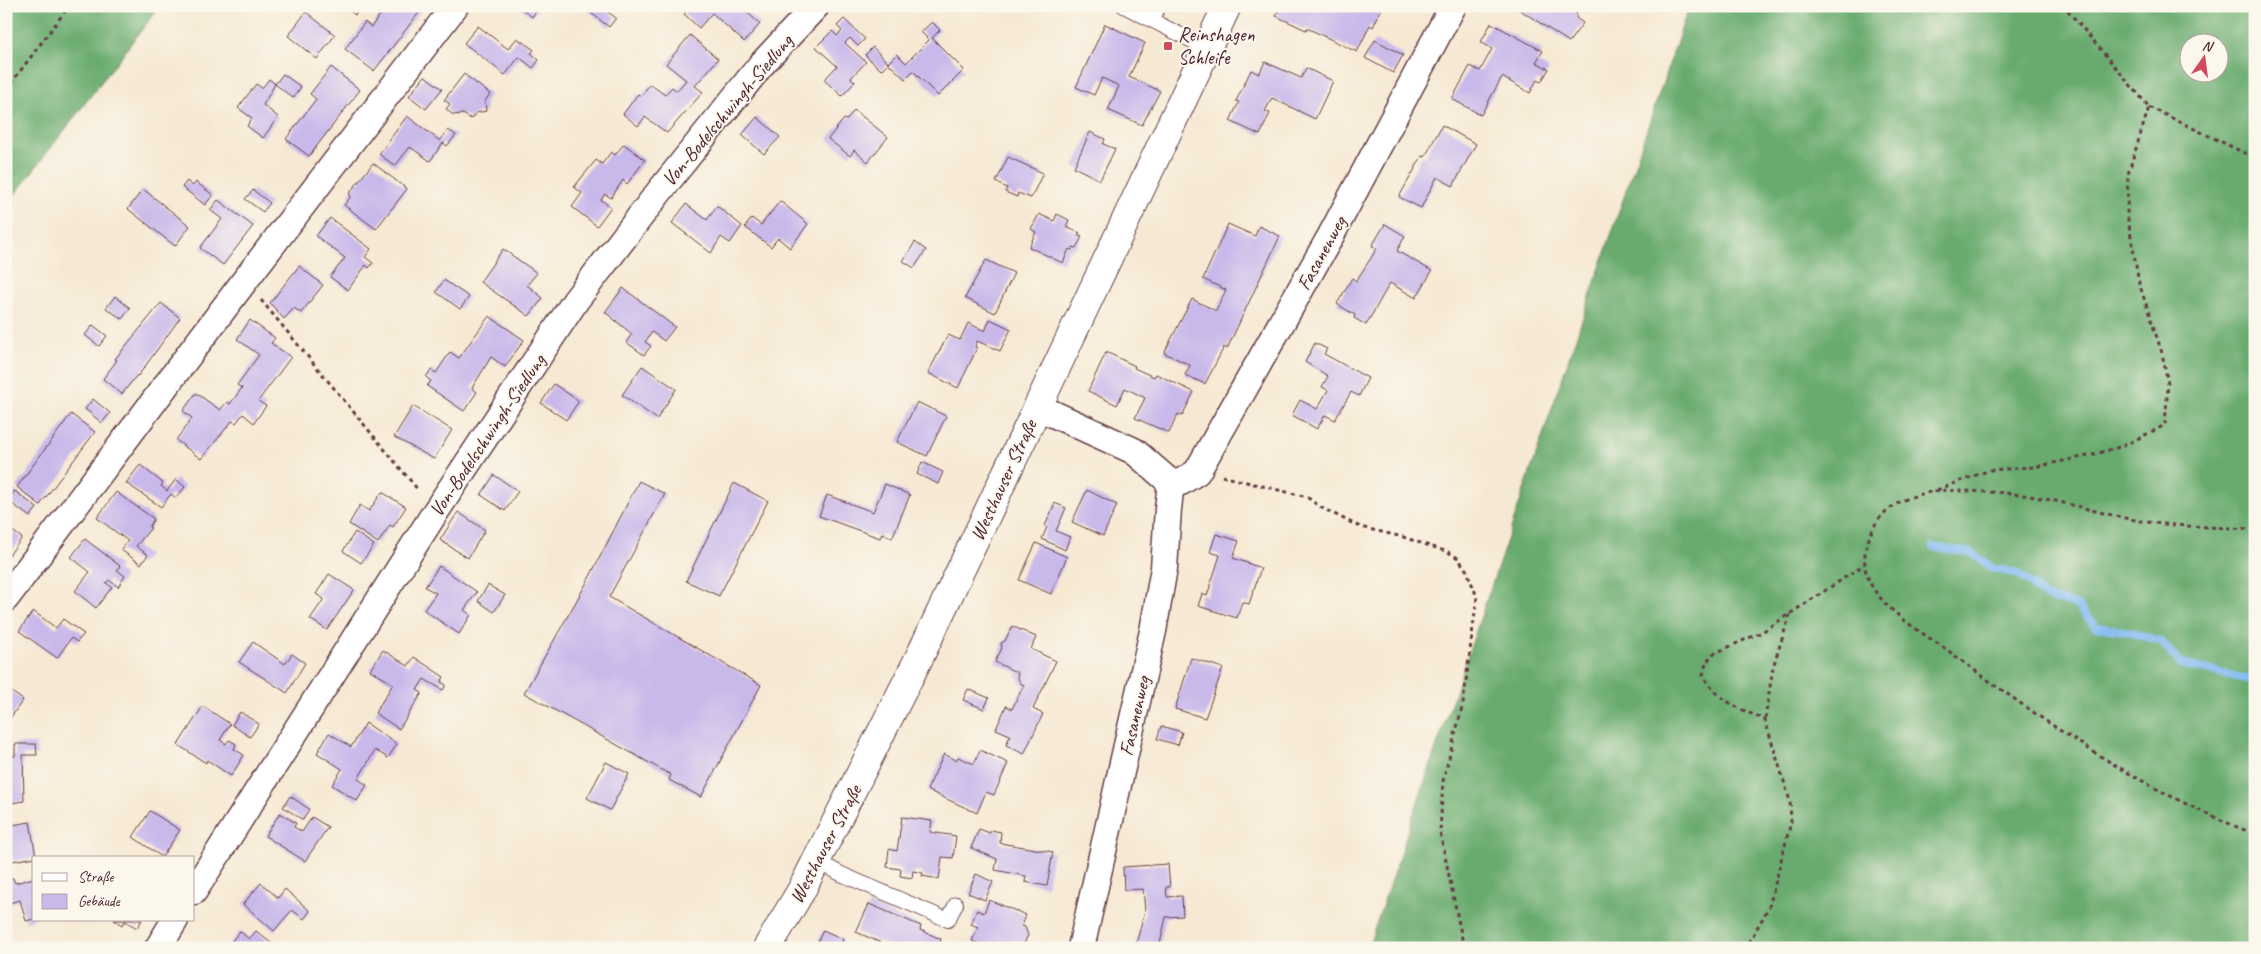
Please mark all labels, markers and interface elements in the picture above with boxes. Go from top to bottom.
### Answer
place label: Reinshagen Schleife [1178,22,1255,70]
street label: Von-Bodelschwingh-Siedlung [656,28,799,191]
north arrow [2178,32,2228,82]
text: N [2201,37,2216,56]
marker: Reinshagen Schleife [1162,40,1174,52]
street label: Fasanenweg [1291,210,1353,295]
street label: Von-Bodelschwingh-Siedlung [424,348,552,521]
street label: Westhauser Straße [965,414,1043,545]
street label: Fasanenweg [1113,672,1156,758]
street label: Westhauser Straße [784,779,868,908]
legend [32,856,195,922]
text: Straße [78,868,114,887]
text: Gebäude [78,892,121,911]

